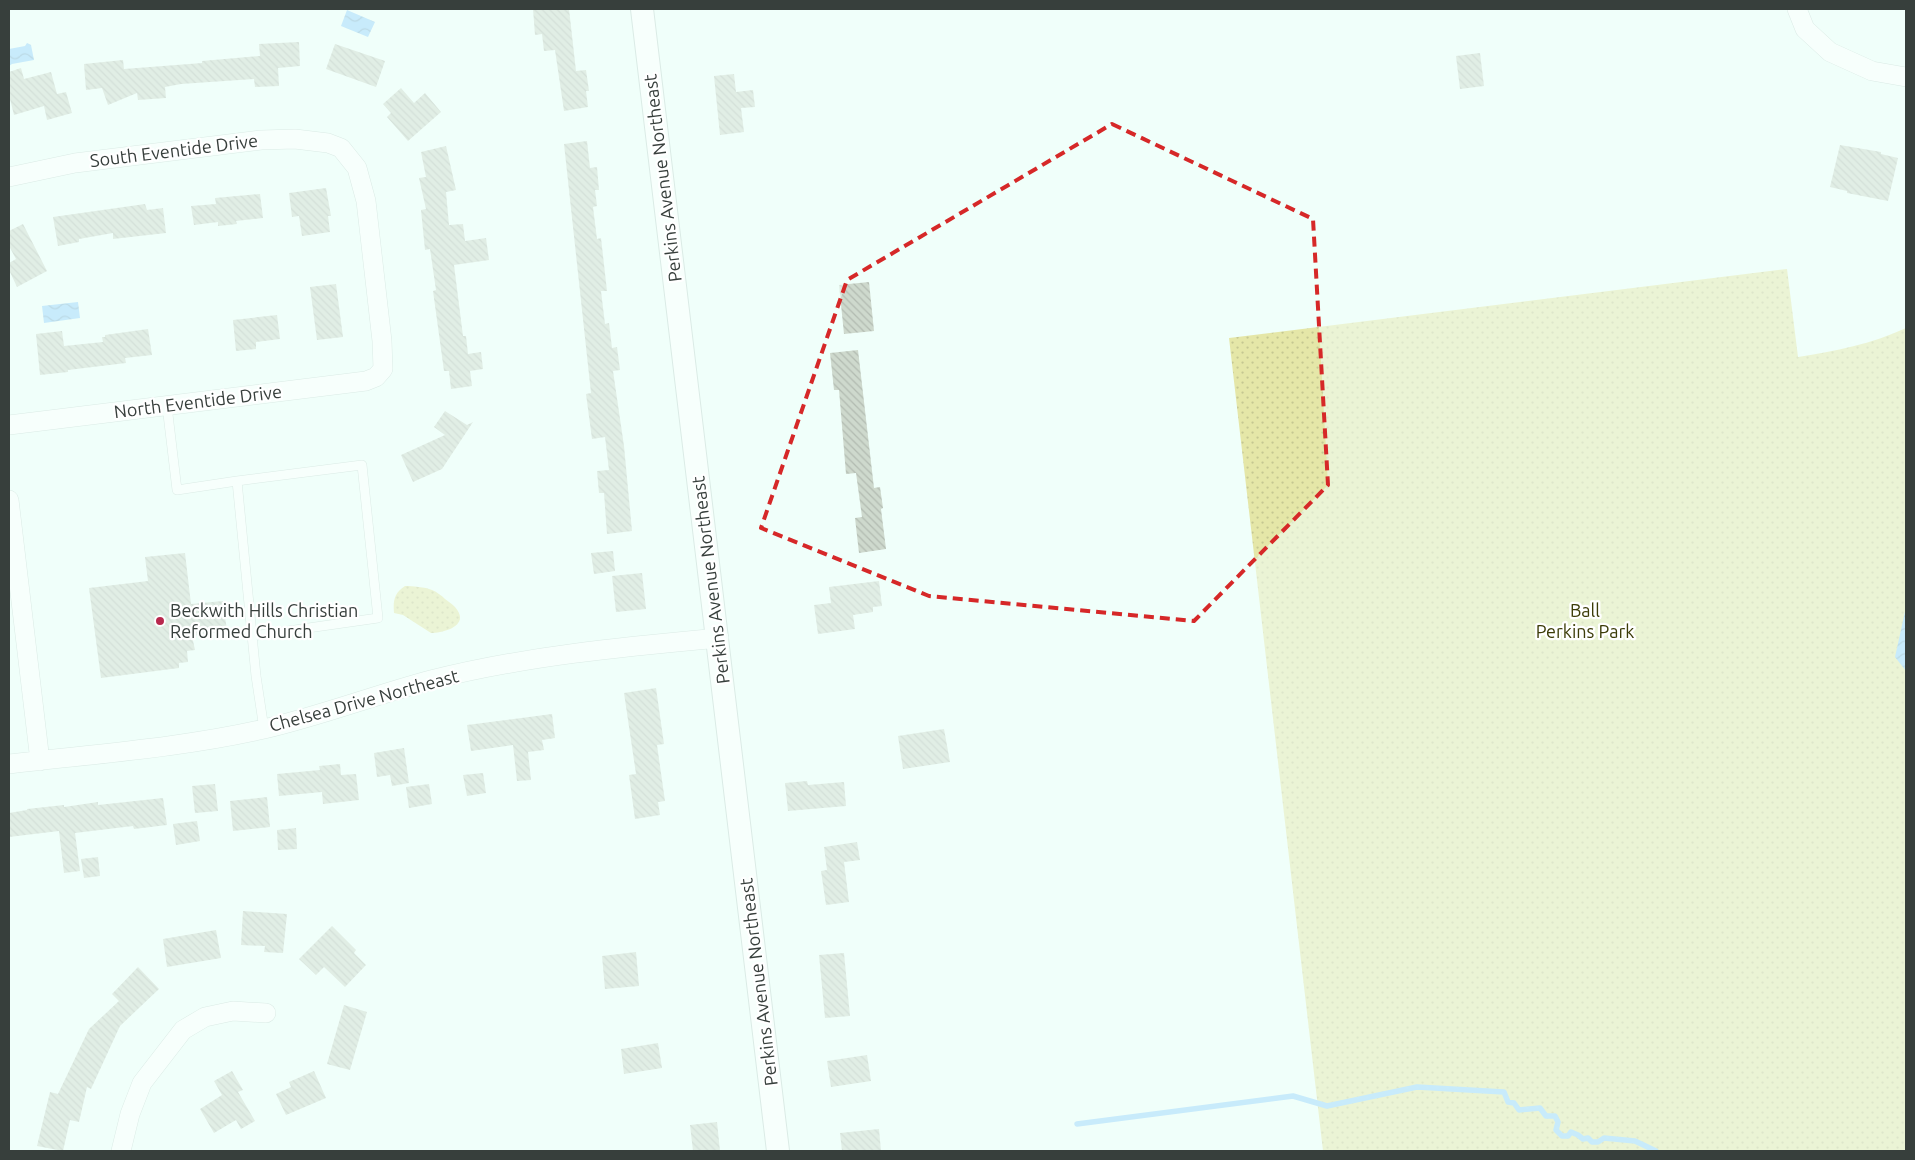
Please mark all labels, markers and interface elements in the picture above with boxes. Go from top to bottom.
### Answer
street label: Perkins Avenue Northeast [639,73,685,283]
street label: South Eventide Drive [89,130,259,170]
street label: North Eventide Drive [113,381,283,421]
street label: Perkins Avenue Northeast [687,475,733,685]
place label: Beckwith Hills Christian Reformed Church [170,600,358,641]
park label: Ball Perkins Park [1536,600,1634,641]
marker: Beckwith Hills Christian Reformed Church [154,615,166,627]
street label: Chelsea Drive Northeast [267,665,461,735]
street label: Perkins Avenue Northeast [735,877,781,1087]

